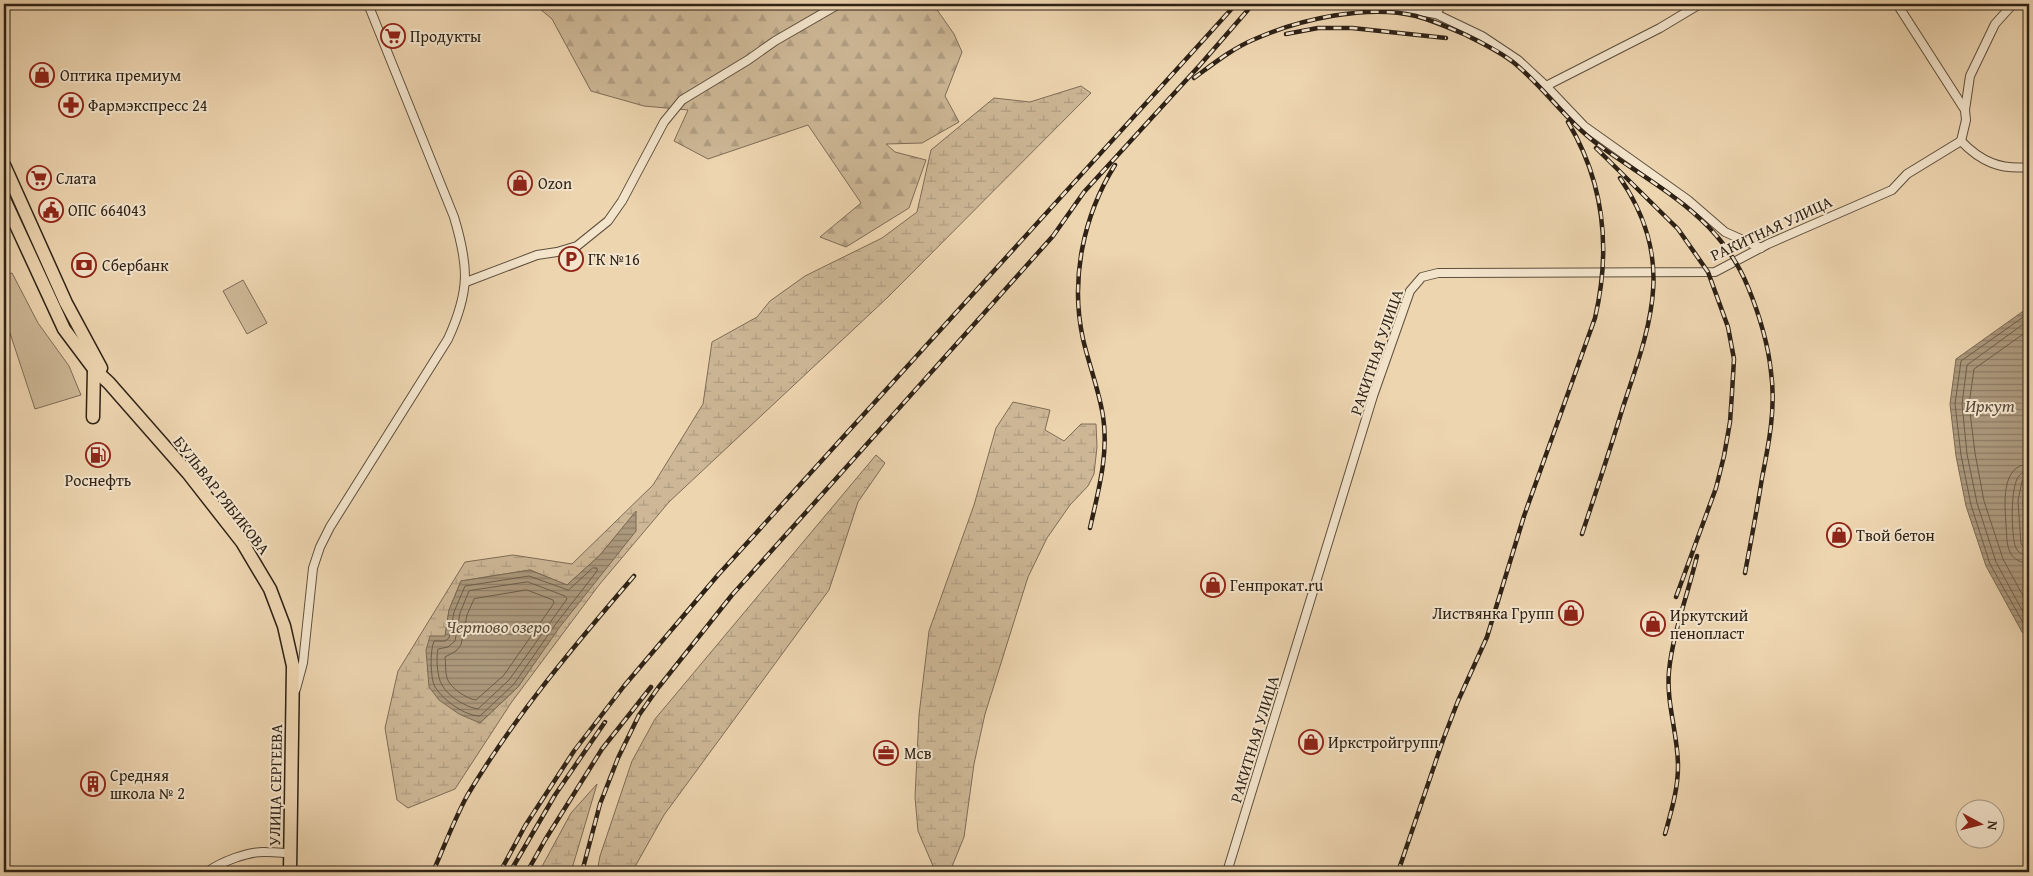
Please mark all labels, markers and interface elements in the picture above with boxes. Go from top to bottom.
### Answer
supermarket icon: Продукты [380,23,406,49]
place label: Продукты [410,24,481,48]
shop icon: Оптика премиум [29,62,55,88]
place label: Оптика премиум [60,63,181,87]
pharmacy icon: Фармэкспресс 24 [58,92,84,118]
place label: Фармэкспресс 24 [88,93,208,117]
supermarket icon: Слата [26,165,52,191]
place label: Слата [56,166,97,190]
shop icon: Ozon [507,170,533,196]
place label: Ozon [538,171,572,195]
street label: РАКИТНАЯ УЛИЦА [1706,189,1836,267]
public building icon: ОПС 664043 [38,197,64,223]
place label: ОПС 664043 [68,198,146,222]
parking icon: ГК №16 [558,246,584,272]
place label: ГК №16 [588,247,640,271]
bank icon: Сбербанк [71,252,97,278]
place label: Сбербанк [102,253,169,277]
street label: РАКИТНАЯ УЛИЦА [1343,285,1409,418]
water label: Иркут [1965,392,2015,419]
street label: БУЛЬВАР РЯБИКОВА [168,430,276,560]
fuel station icon: Роснефть [85,442,111,468]
place label: Роснефть [65,468,132,492]
shop icon: Твой бетон [1826,522,1852,548]
place label: Твой бетон [1856,523,1935,547]
shop icon: Генпрокат.ru [1200,572,1226,598]
place label: Генпрокат.ru [1230,573,1324,597]
shop icon: Листвянка Групп [1558,600,1584,626]
place label: Листвянка Групп [1432,601,1554,625]
place label: Иркутский пенопласт [1670,603,1749,645]
shop icon: Иркутский пенопласт [1640,611,1666,637]
water label: Чертово озеро [446,613,550,640]
street label: РАКИТНАЯ УЛИЦА [1223,672,1285,806]
street label: УЛИЦА СЕРГЕЕВА [262,723,288,846]
shop icon: Иркстройгрупп [1298,729,1324,755]
place label: Иркстройгрупп [1328,730,1439,754]
office icon: Мсв [873,740,899,766]
place label: Мсв [904,741,932,765]
place label: Средняя школа № 2 [110,763,185,805]
building icon: Средняя школа № 2 [80,771,106,797]
north arrow [1956,798,2006,848]
text: N [1982,820,2003,832]

